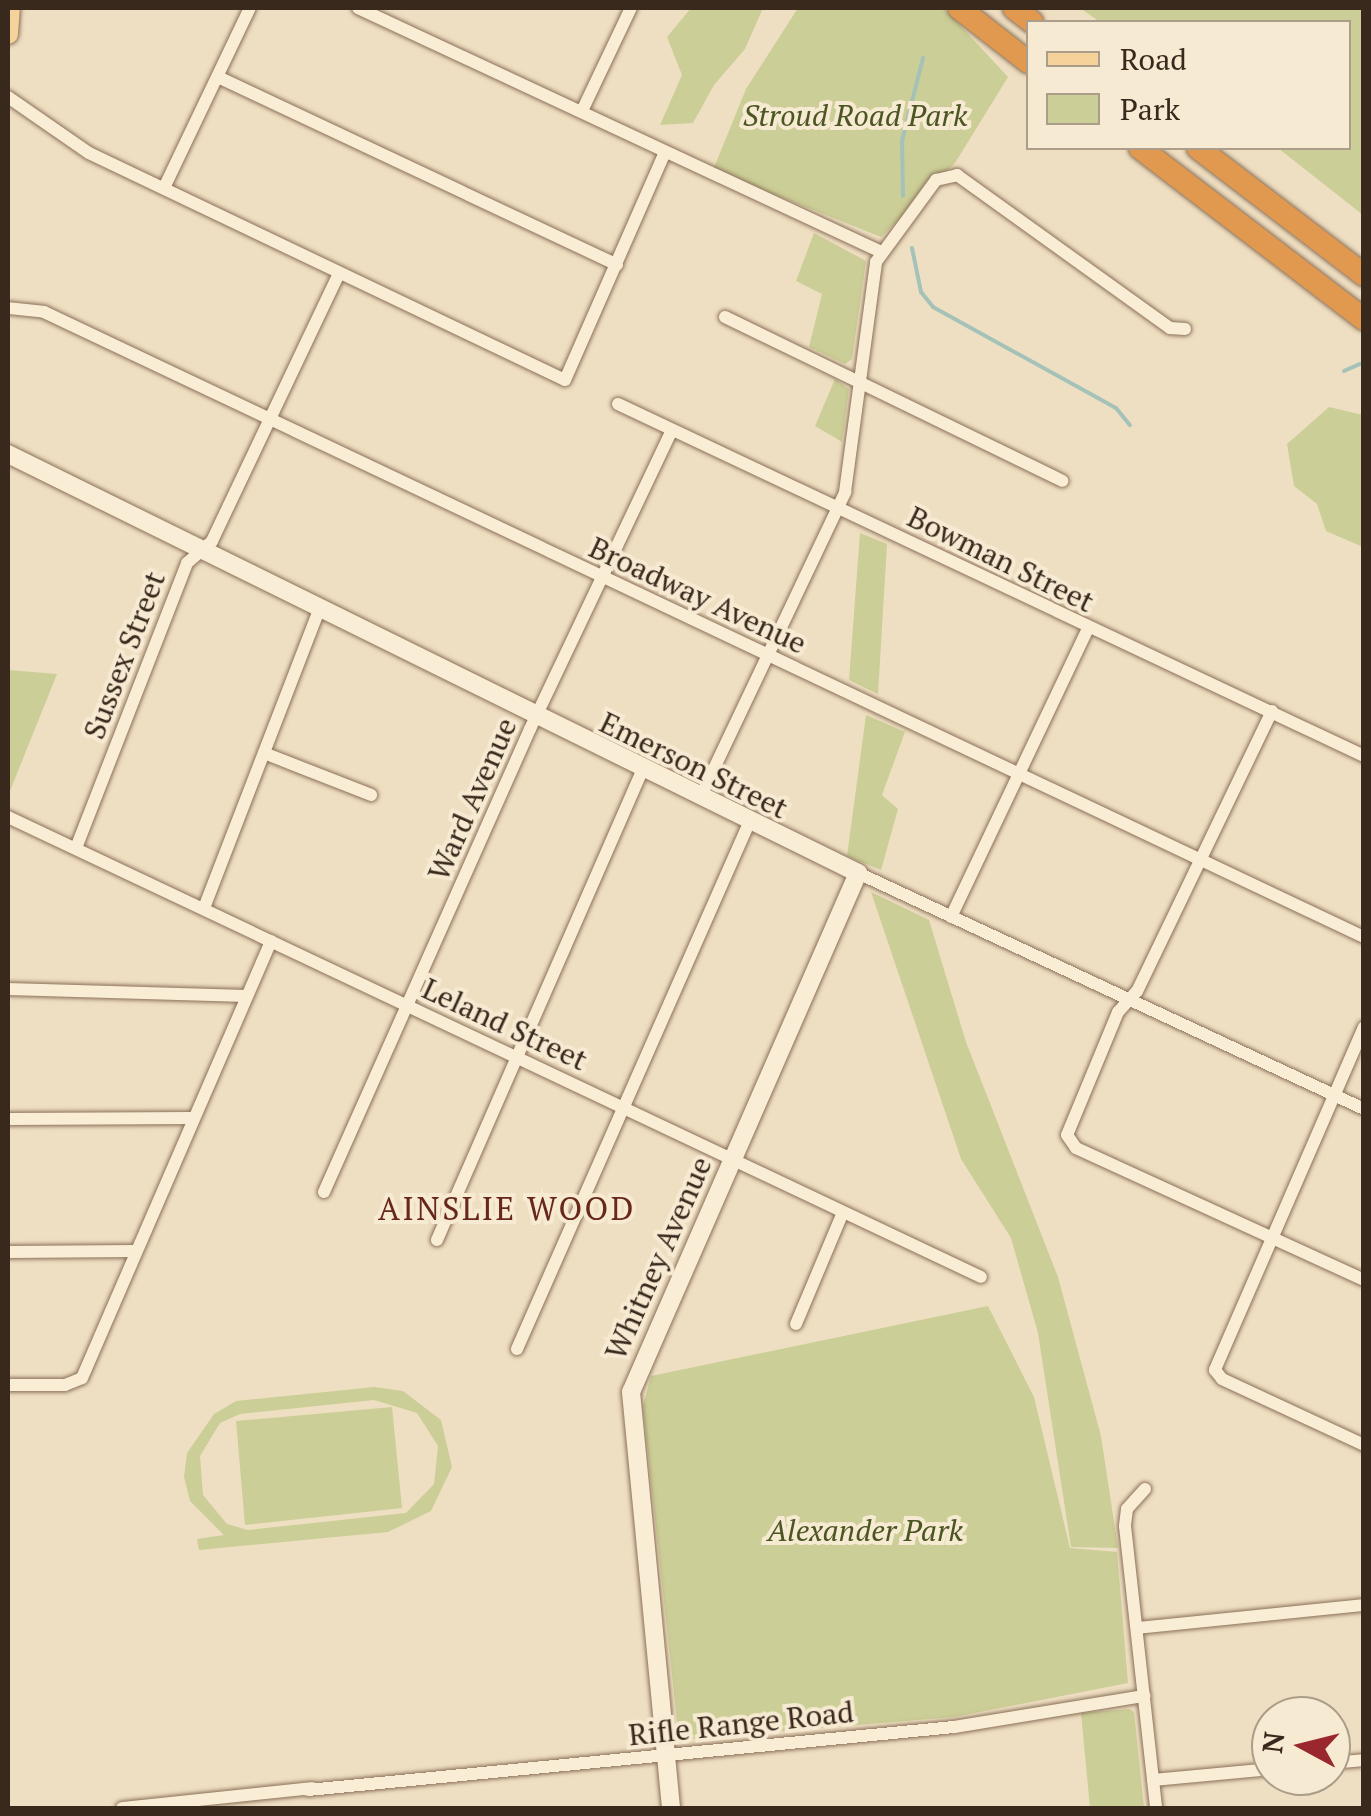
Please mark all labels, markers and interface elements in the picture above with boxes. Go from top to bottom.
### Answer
legend [1026,20,1351,150]
text: Road [1120,39,1187,79]
text: Park [1120,89,1180,129]
park label: Stroud Road Park [743,97,967,133]
street label: Bowman Street [902,498,1100,620]
street label: Broadway Avenue [583,529,813,661]
street label: Sussex Street [76,566,172,744]
street label: Emerson Street [594,704,794,826]
street label: Ward Avenue [420,712,524,886]
street label: Leland Street [417,970,593,1078]
street label: Whitney Avenue [597,1151,719,1365]
district label: AINSLIE WOOD [378,1189,636,1227]
park label: Alexander Park [767,1512,963,1548]
street label: Rifle Range Road [627,1693,855,1753]
north arrow [1251,1696,1351,1796]
text: N [1253,1730,1292,1755]

